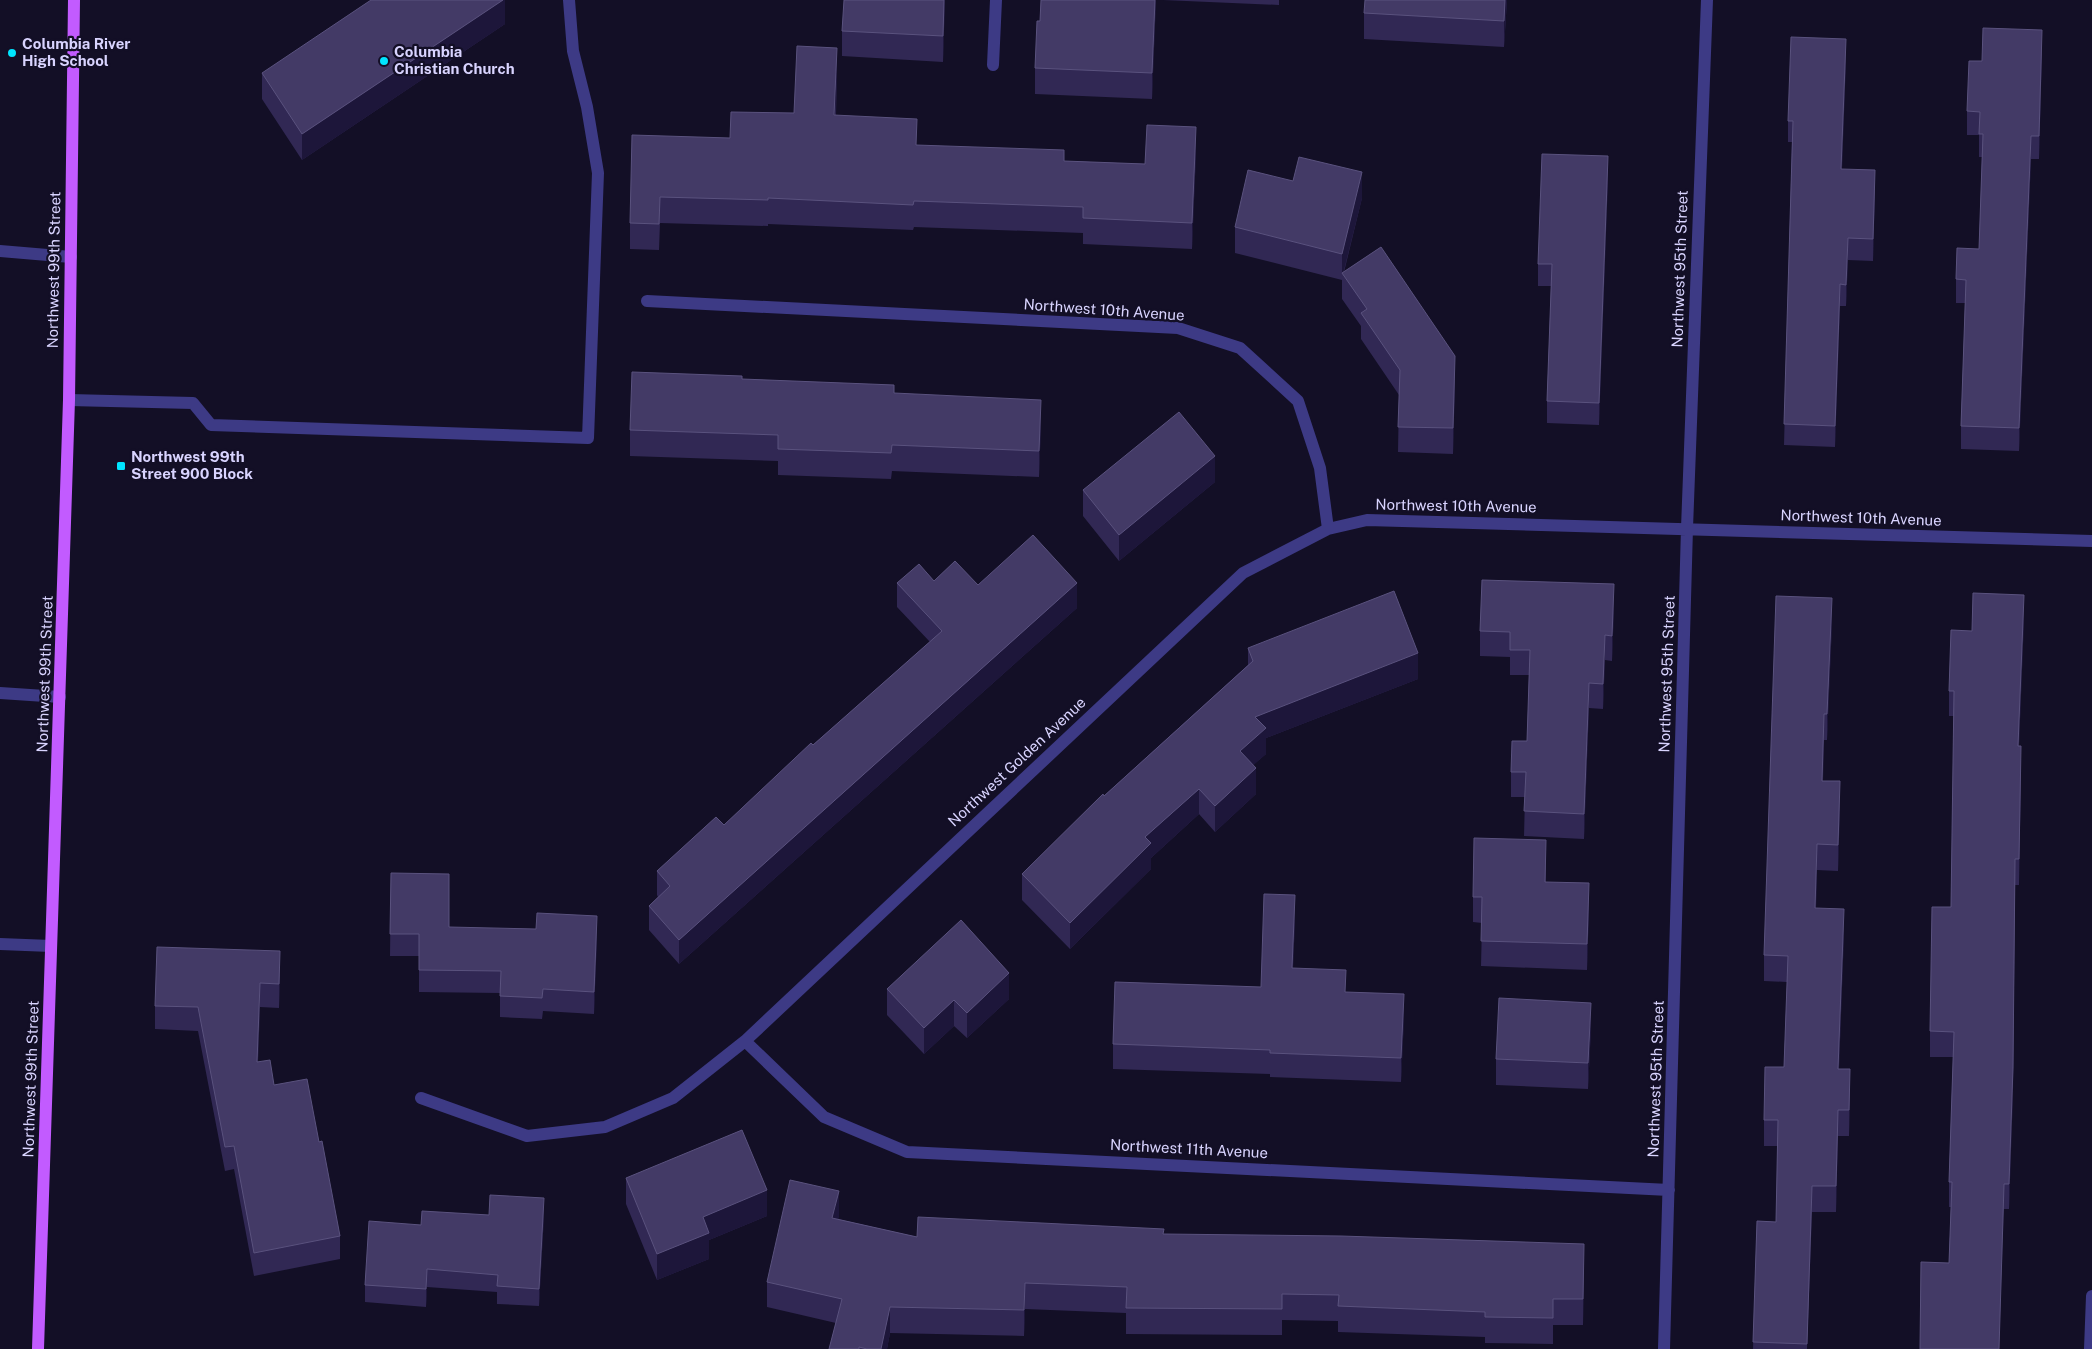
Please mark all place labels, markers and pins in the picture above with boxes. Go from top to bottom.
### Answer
place label: Columbia River High School [22,35,130,69]
place label: Columbia Christian Church [394,43,515,77]
marker: Columbia River High School [6,47,18,59]
marker: Columbia Christian Church [378,55,390,67]
place label: Northwest 99th Street 900 Block [131,448,253,482]
marker: Northwest 99th Street 900 Block [115,460,127,472]

